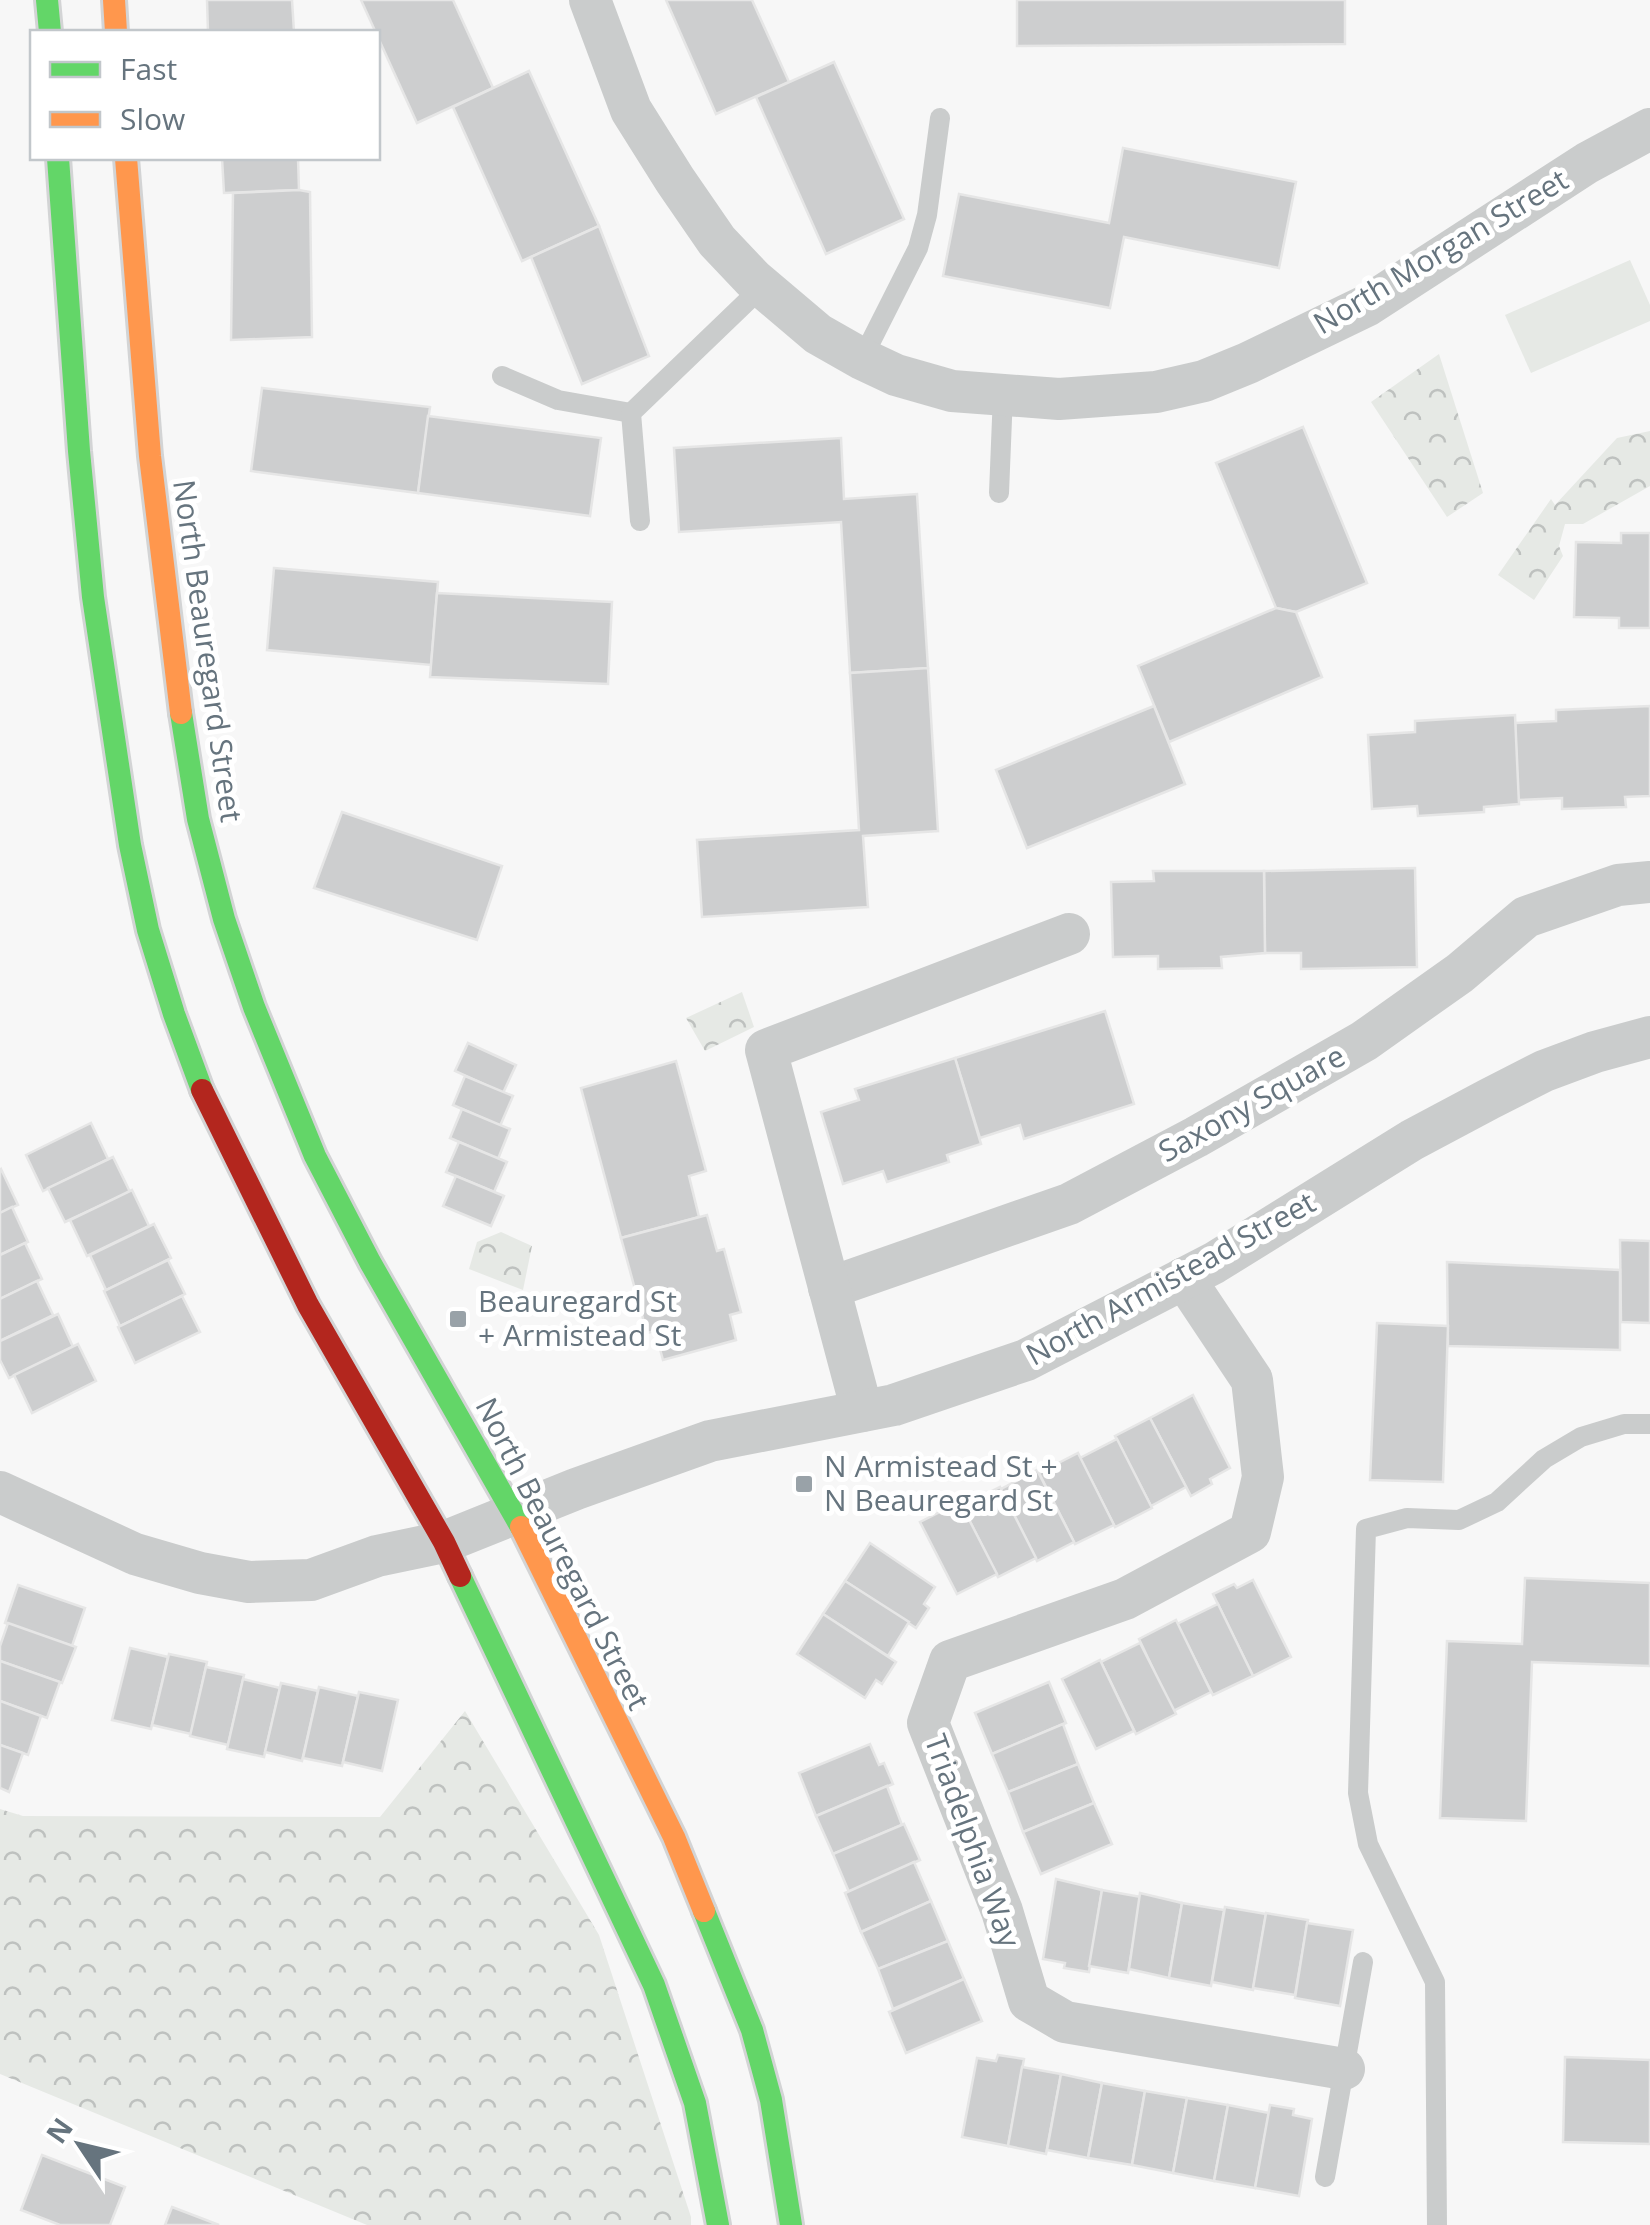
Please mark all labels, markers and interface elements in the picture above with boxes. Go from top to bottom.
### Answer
legend [30,30,380,160]
text: Fast [120,48,177,89]
text: Slow [120,98,185,139]
street label: North Morgan Street [1305,158,1575,343]
street label: North Beauregard Street [164,477,253,825]
street label: Saxony Square [1151,1035,1352,1171]
street label: North Armistead Street [1018,1181,1322,1374]
place label: Beauregard St + Armistead St [478,1280,681,1355]
marker: Beauregard St + Armistead St [447,1308,469,1330]
street label: North Beauregard Street [467,1390,660,1716]
place label: N Armistead St + N Beauregard St [824,1445,1058,1520]
marker: N Armistead St + N Beauregard St [793,1473,815,1495]
street label: Triadelphia Way [916,1728,1031,1954]
north arrow [30,2095,130,2195]
text: N [37,2110,81,2150]

